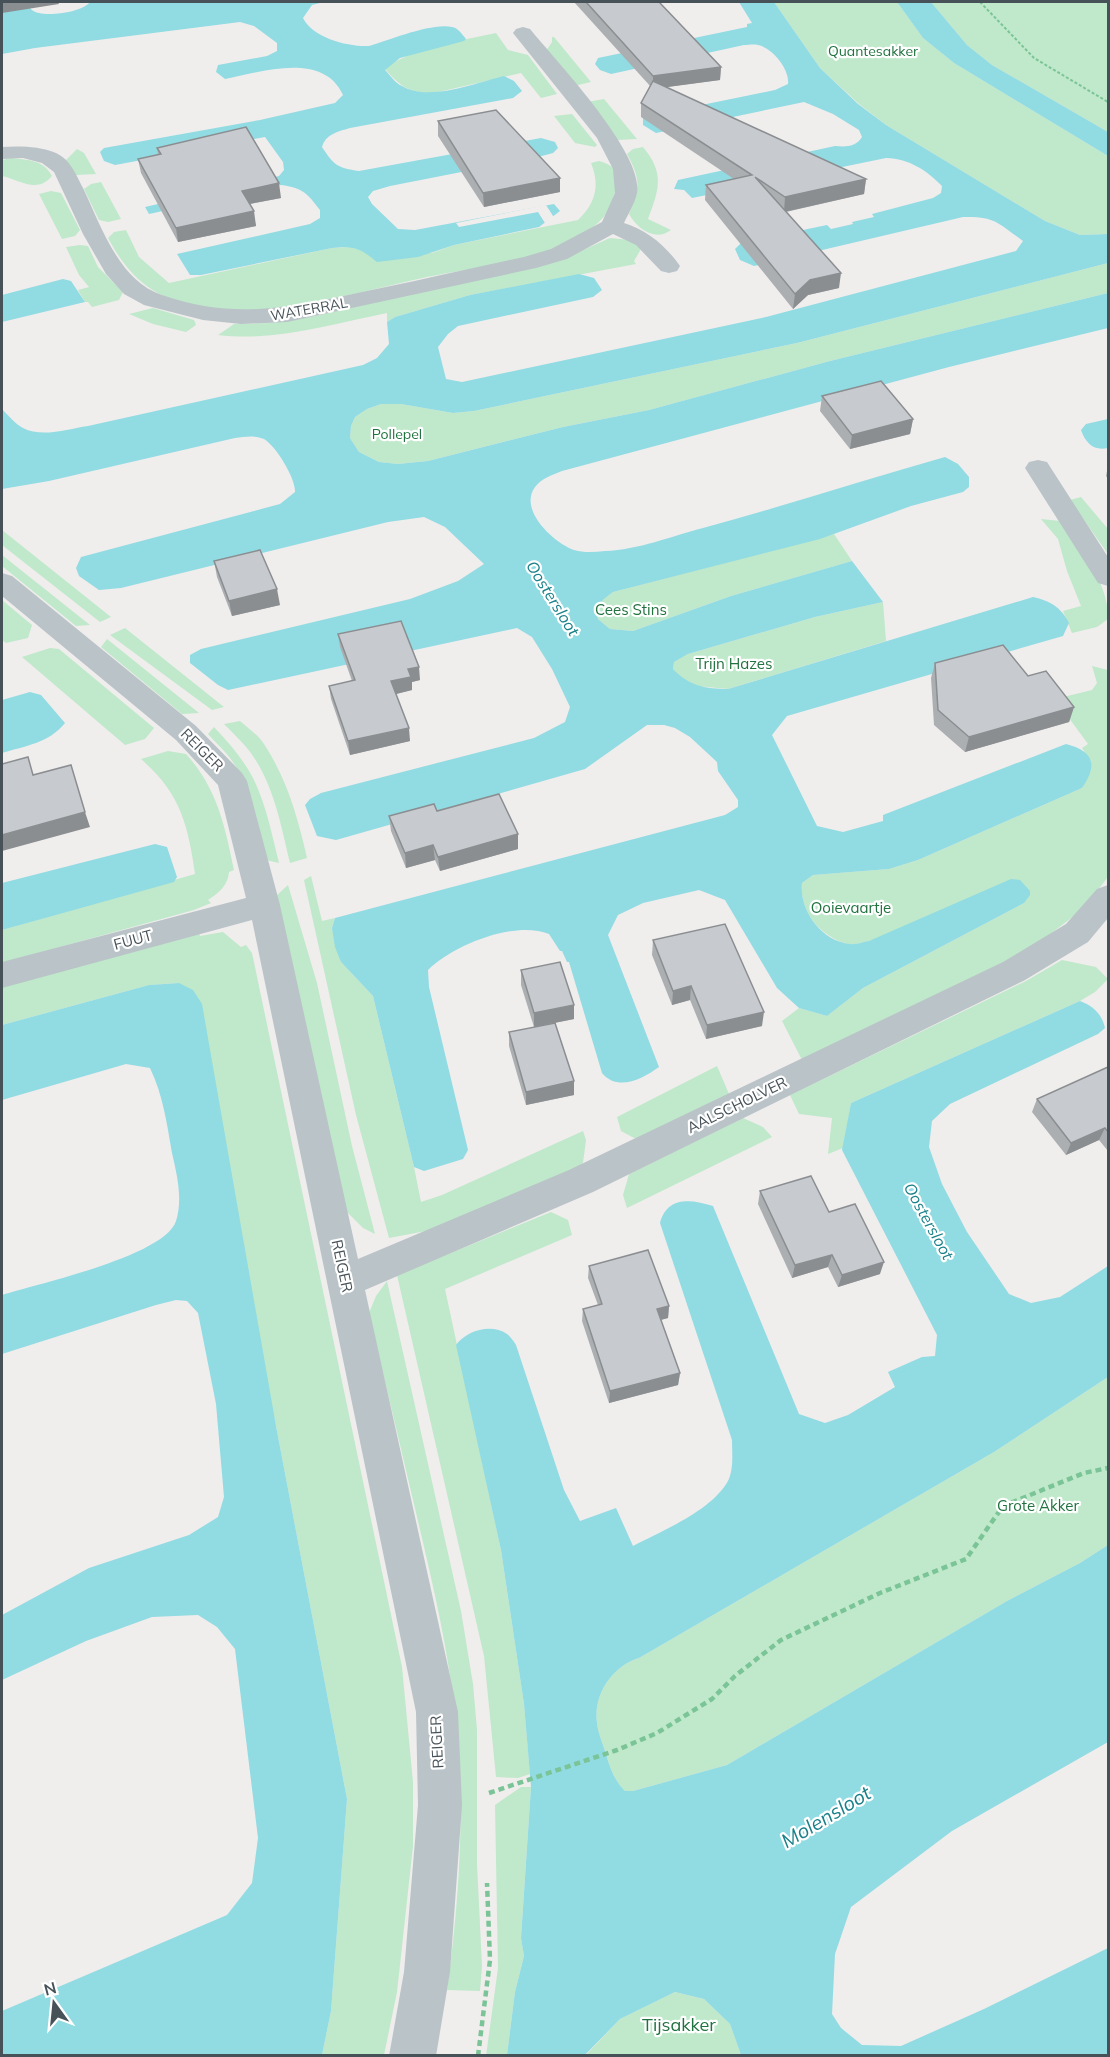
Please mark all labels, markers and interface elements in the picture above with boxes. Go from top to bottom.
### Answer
park label: Quantesakker [828,42,919,60]
street label: WATERRAL [269,293,349,325]
park label: Pollepel [372,425,422,443]
water label: Oostersloot [522,557,584,640]
park label: Cees Stins [595,600,667,619]
park label: Trijn Hazes [696,654,772,673]
street label: REIGER [177,724,228,775]
park label: Ooievaartje [811,898,891,917]
street label: FUUT [111,925,154,954]
street label: AALSCHOLVER [684,1072,790,1137]
water label: Oostersloot [900,1179,959,1263]
street label: REIGER [328,1238,357,1294]
park label: Grote Akker [997,1496,1080,1515]
street label: REIGER [426,1715,447,1769]
water label: Molensloot [776,1780,876,1853]
north arrow [24,1973,84,2033]
text: N [42,1977,59,2000]
park label: Tijsakker [642,2013,716,2036]

